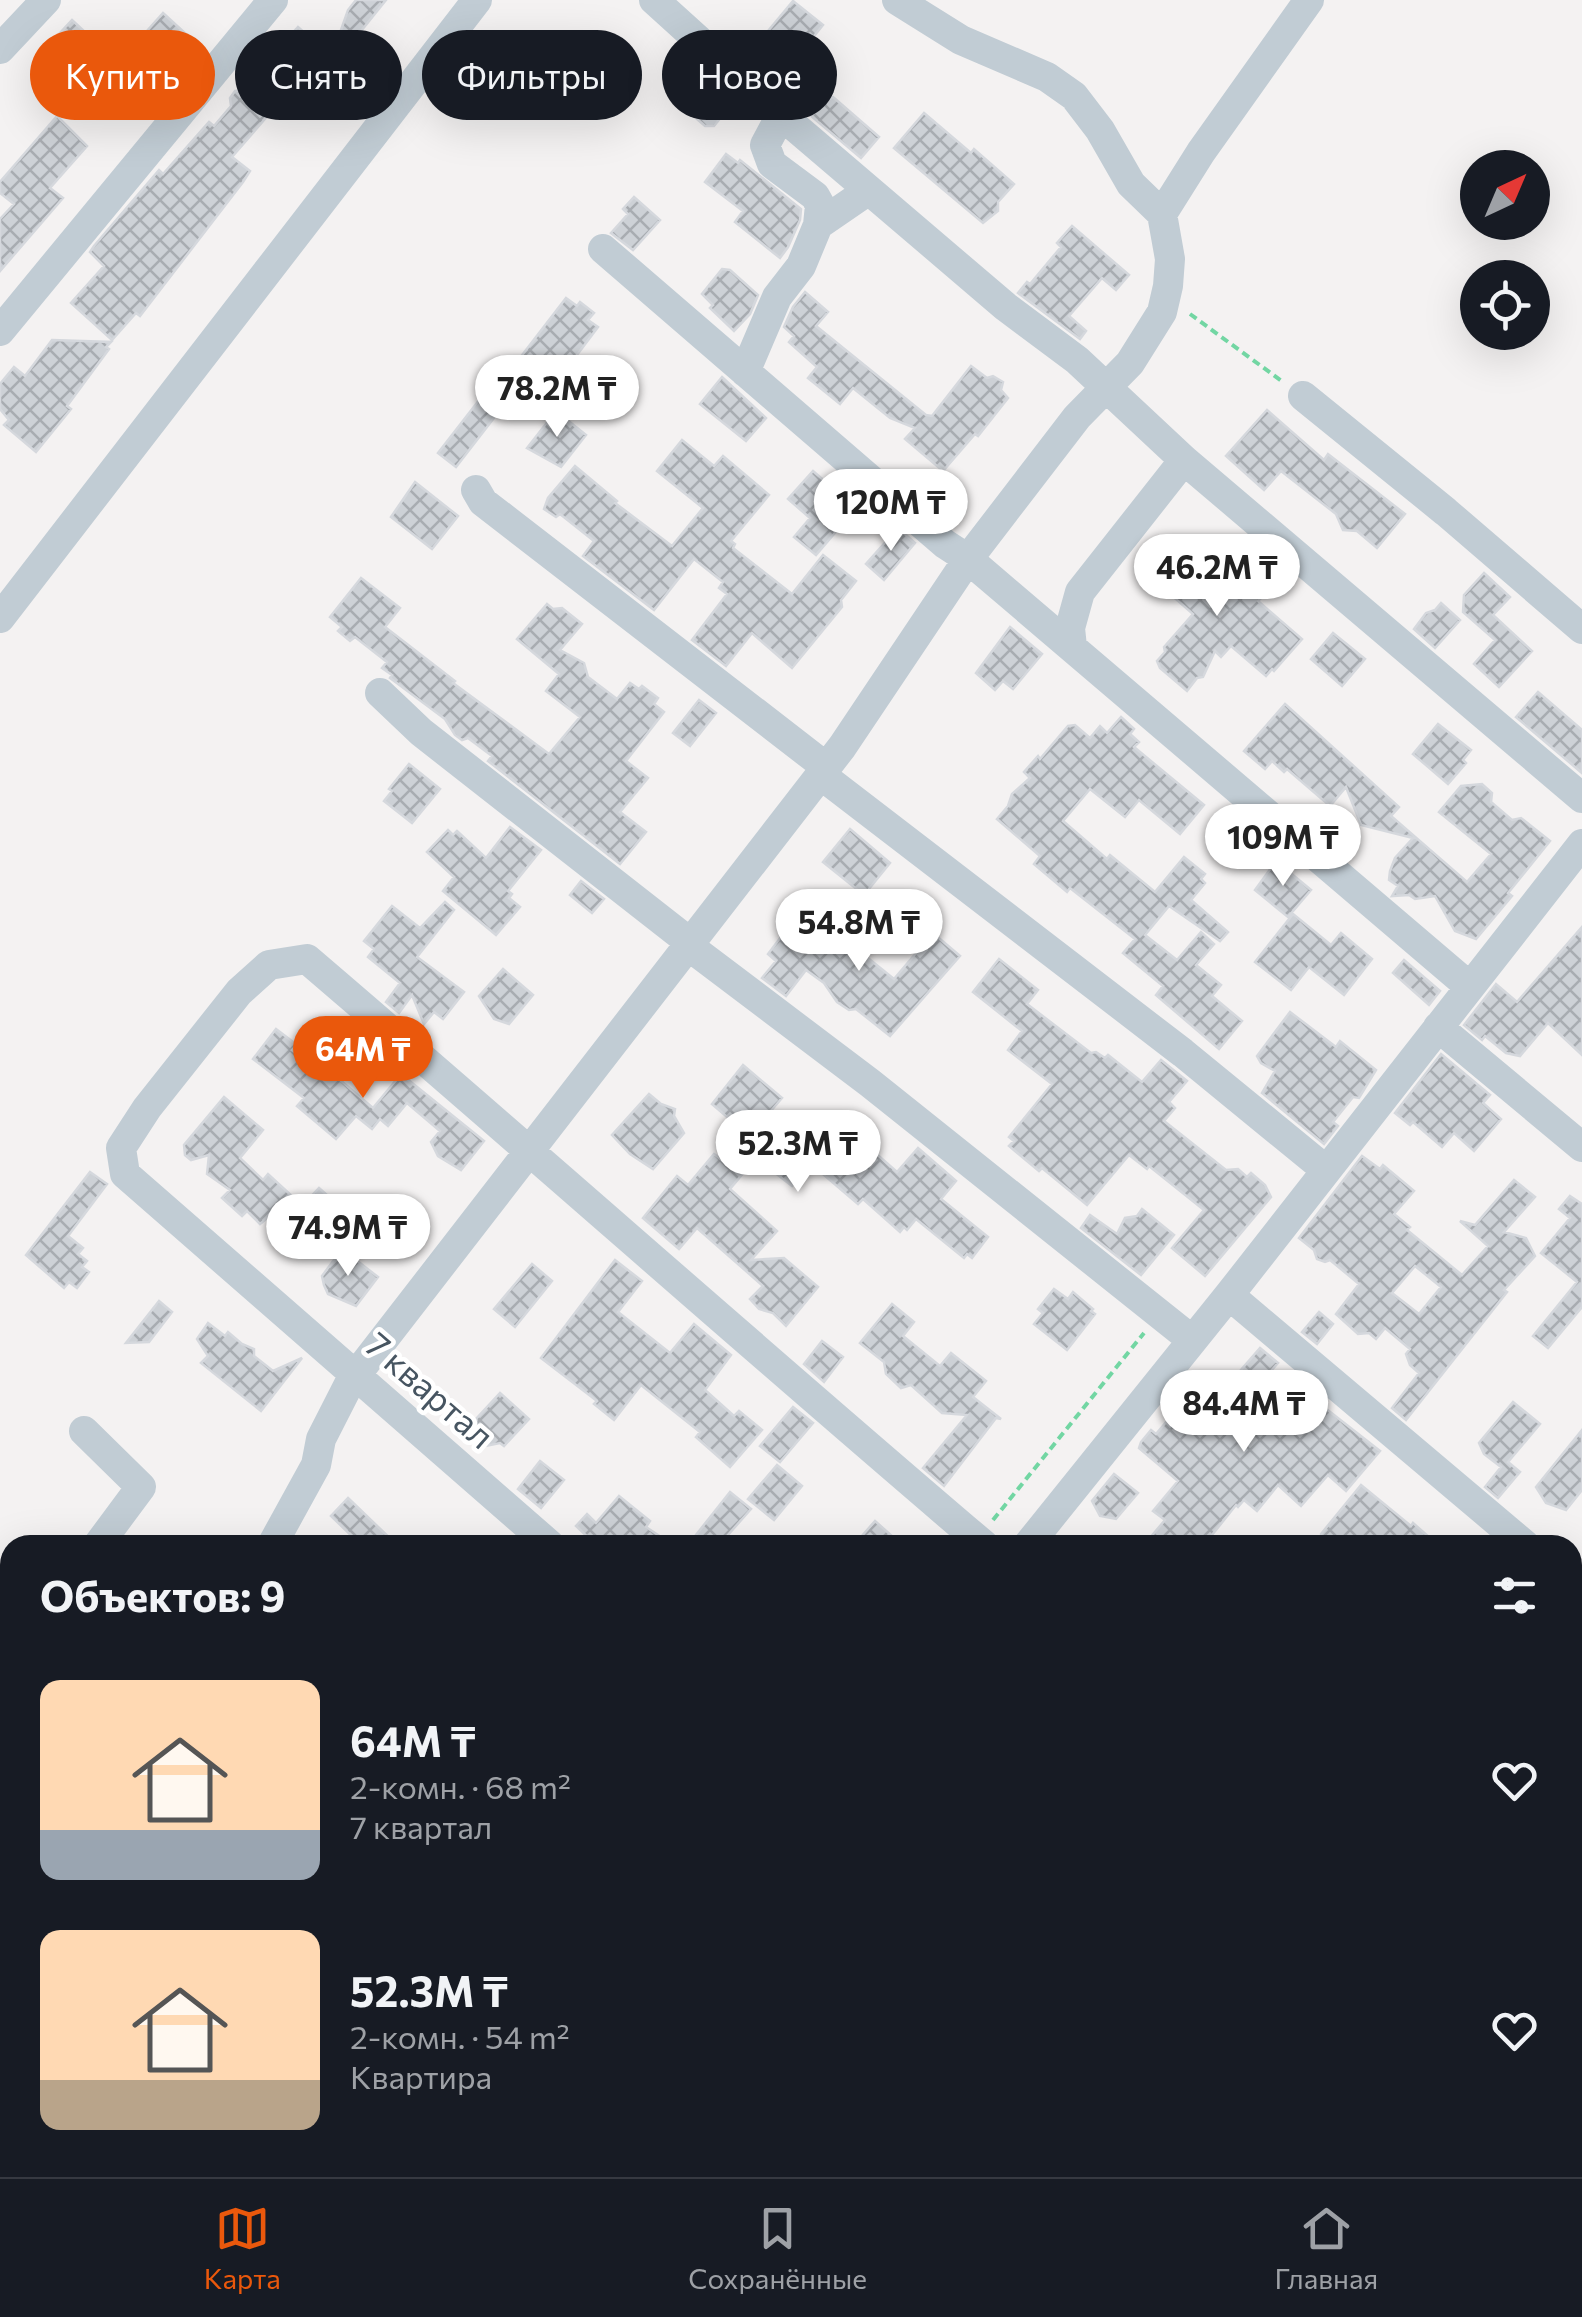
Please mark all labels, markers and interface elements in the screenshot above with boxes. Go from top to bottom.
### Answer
chip: Купить [30,30,215,120]
chip: Снять [235,30,402,120]
chip: Фильтры [422,30,642,120]
chip: Новое [662,30,837,120]
north arrow [1460,150,1550,240]
map controls [1460,150,1550,350]
button: locate [1460,260,1550,350]
pin: 78.2M ₸ [465,355,649,440]
text: 78.2M ₸ [497,367,617,407]
pin: 120M ₸ [810,469,972,554]
text: 120M ₸ [836,481,946,521]
pin: 46.2M ₸ [1125,534,1309,619]
text: 46.2M ₸ [1156,546,1278,586]
pin: 109M ₸ [1202,804,1364,889]
text: 109M ₸ [1227,816,1339,856]
pin: 54.8M ₸ [767,889,951,974]
text: 54.8M ₸ [798,901,920,941]
pin: 64M ₸ [293,1016,433,1101]
text: 64M ₸ [315,1028,411,1068]
pin: 52.3M ₸ [706,1110,890,1195]
text: 52.3M ₸ [738,1122,858,1162]
pin: 74.9M ₸ [256,1194,440,1279]
text: 74.9M ₸ [288,1206,408,1246]
street label: 7 квартал [358,1322,504,1456]
pin: 84.4M ₸ [1152,1370,1336,1455]
text: 84.4M ₸ [1182,1382,1306,1422]
icon: filters [1487,1568,1542,1623]
text: Объектов: 9 [40,1569,285,1621]
text: 64M ₸ [350,1714,476,1766]
icon: home [120,1720,240,1840]
icon: heart [1487,1753,1542,1808]
text: 2-комн. · 68 m² [350,1766,571,1806]
text: 7 квартал [350,1806,492,1846]
text: 52.3M ₸ [350,1964,508,2016]
icon: home [120,1970,240,2090]
icon: heart [1487,2003,1542,2058]
text: 2-комн. · 54 m² [350,2016,570,2056]
text: Квартира [350,2056,492,2096]
tab: Карта [204,2201,281,2295]
tab: Сохранённые [688,2201,867,2295]
tab: Главная [1274,2201,1378,2295]

